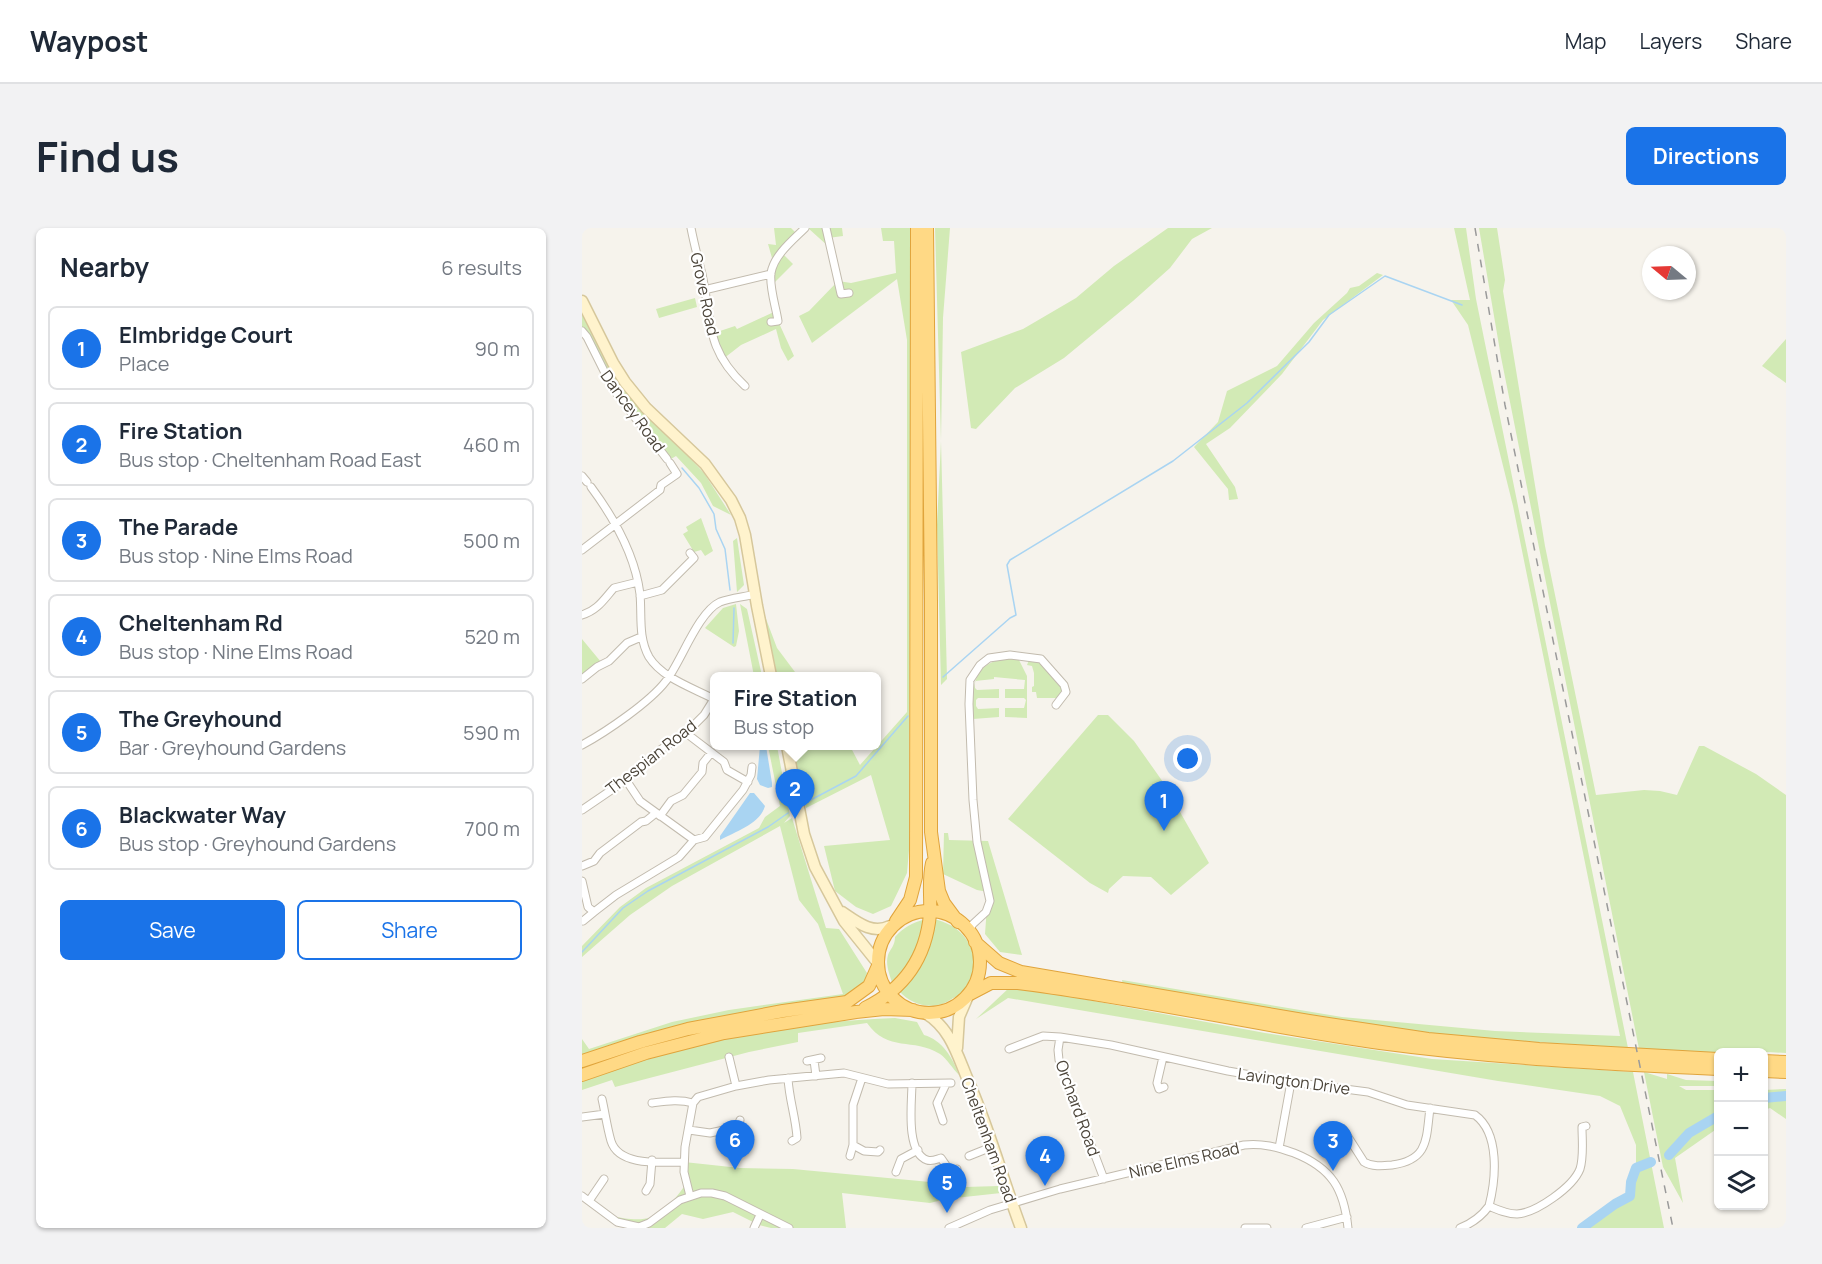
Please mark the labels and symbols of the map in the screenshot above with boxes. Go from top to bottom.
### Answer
north arrow [1642,246,1696,300]
street label: Grove Road [685,250,725,338]
street label: Dancey Road [596,366,670,456]
street label: Thespian Road [601,715,701,799]
your location [1173,744,1202,773]
pin: 2 [776,770,814,819]
pin: 1 [1144,782,1184,831]
street label: Orchard Road [1050,1057,1106,1159]
street label: Lavington Drive [1236,1062,1352,1100]
street label: Cheltenham Road [956,1074,1022,1206]
pin: 6 [716,1120,754,1170]
pin: 3 [1314,1122,1353,1171]
pin: 4 [1026,1136,1064,1186]
street label: Nine Elms Road [1127,1137,1241,1183]
pin: 5 [928,1164,967,1213]

